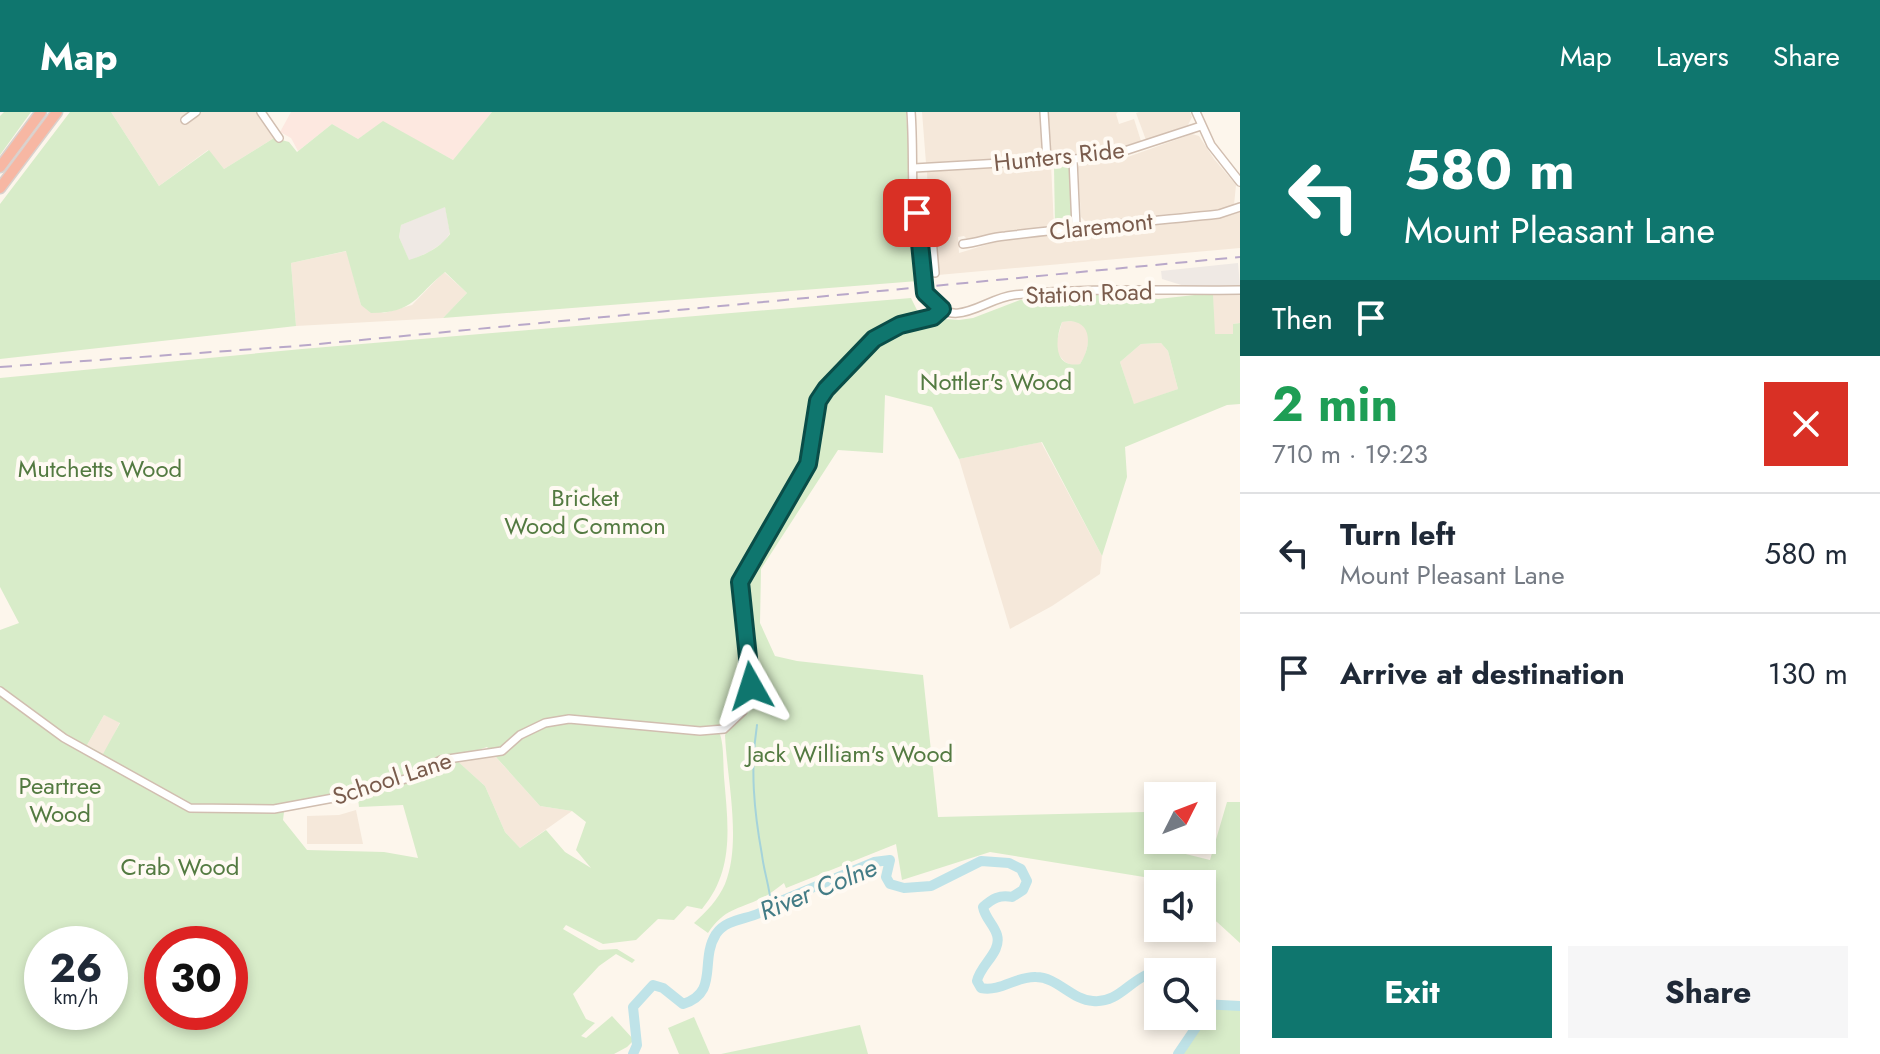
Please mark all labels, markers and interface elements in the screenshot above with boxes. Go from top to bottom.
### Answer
text: Map [40,29,118,84]
text: Map [1560,36,1612,77]
text: Layers [1656,36,1729,77]
text: Share [1773,36,1840,77]
text: 580 m [1404,129,1575,210]
street label: Hunters Ride [992,132,1126,180]
icon: left [1272,144,1376,248]
pin [883,179,951,247]
icon: arrive [895,191,939,235]
street label: Claremont [1047,203,1155,249]
text: Mount Pleasant Lane [1404,204,1715,256]
street label: Station Road [1025,273,1153,313]
icon: arrive [1349,296,1393,340]
text: Then [1272,297,1333,340]
park label: Nottler's Wood [920,364,1072,399]
text: 2 min [1272,370,1398,439]
button: close [1764,382,1848,466]
text: 710 m · 19:23 [1272,435,1428,473]
park label: Mutchetts Wood [18,451,182,486]
park label: Bricket Wood Common [504,480,666,543]
text: Turn left [1340,513,1455,556]
icon: left [1272,531,1316,575]
text: 580 m [1764,532,1848,575]
text: Mount Pleasant Lane [1340,556,1565,594]
position arrow [709,644,793,728]
icon: arrive [1272,651,1316,695]
text: Arrive at destination [1340,652,1625,695]
text: 130 m [1768,652,1848,695]
park label: Jack William's Wood [744,736,953,771]
street label: School Lane [328,742,456,814]
park label: Peartree Wood [19,768,101,831]
north arrow [1144,782,1216,854]
map controls [1144,782,1216,1030]
water label: River Colne [753,848,883,930]
park label: Crab Wood [121,849,239,884]
button: sound [1144,870,1216,942]
speed limit sign: 30 [144,926,248,1030]
text: 26 [50,939,103,997]
button: Exit [1272,946,1552,1038]
button: Share [1568,946,1848,1038]
button: search [1144,958,1216,1030]
text: km/h [53,983,99,1012]

